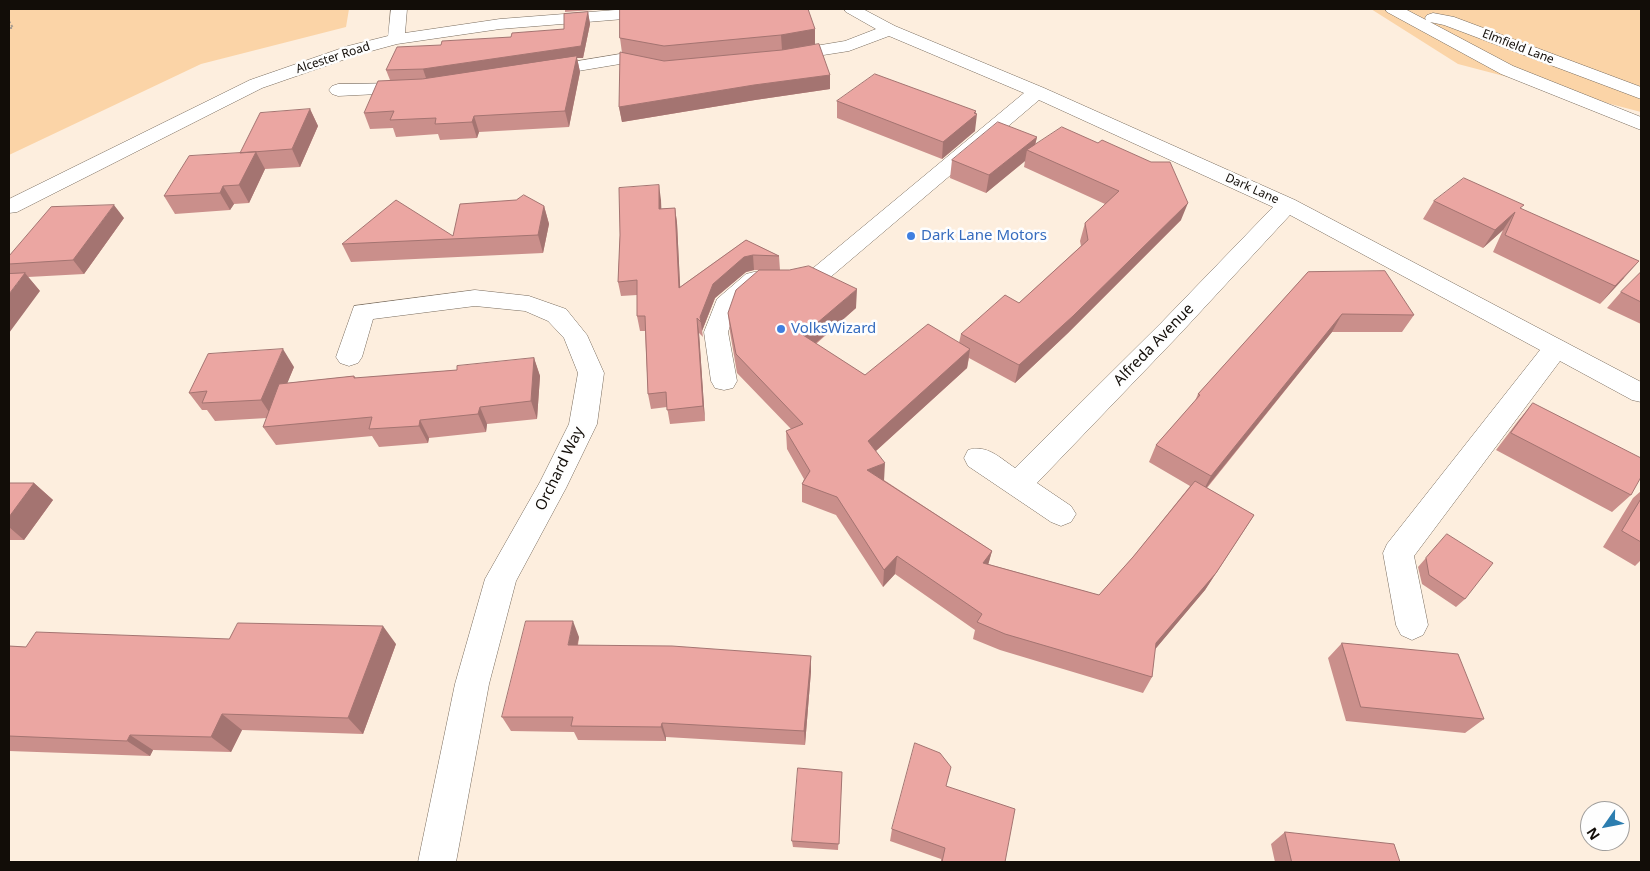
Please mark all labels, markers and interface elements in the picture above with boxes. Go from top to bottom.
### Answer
street label: Elmfield Lane [1480,27,1556,67]
street label: Alcester Road [294,39,372,77]
street label: Dark Lane [1223,171,1281,207]
place label: Dark Lane Motors [921,227,1047,245]
marker: Dark Lane Motors [905,230,917,242]
street label: Alfreda Avenue [1110,300,1198,390]
place label: VolksWizard [791,320,876,338]
marker: VolksWizard [775,323,787,335]
street label: Orchard Way [532,424,588,514]
north arrow [1580,801,1630,851]
text: N [1582,824,1604,844]

